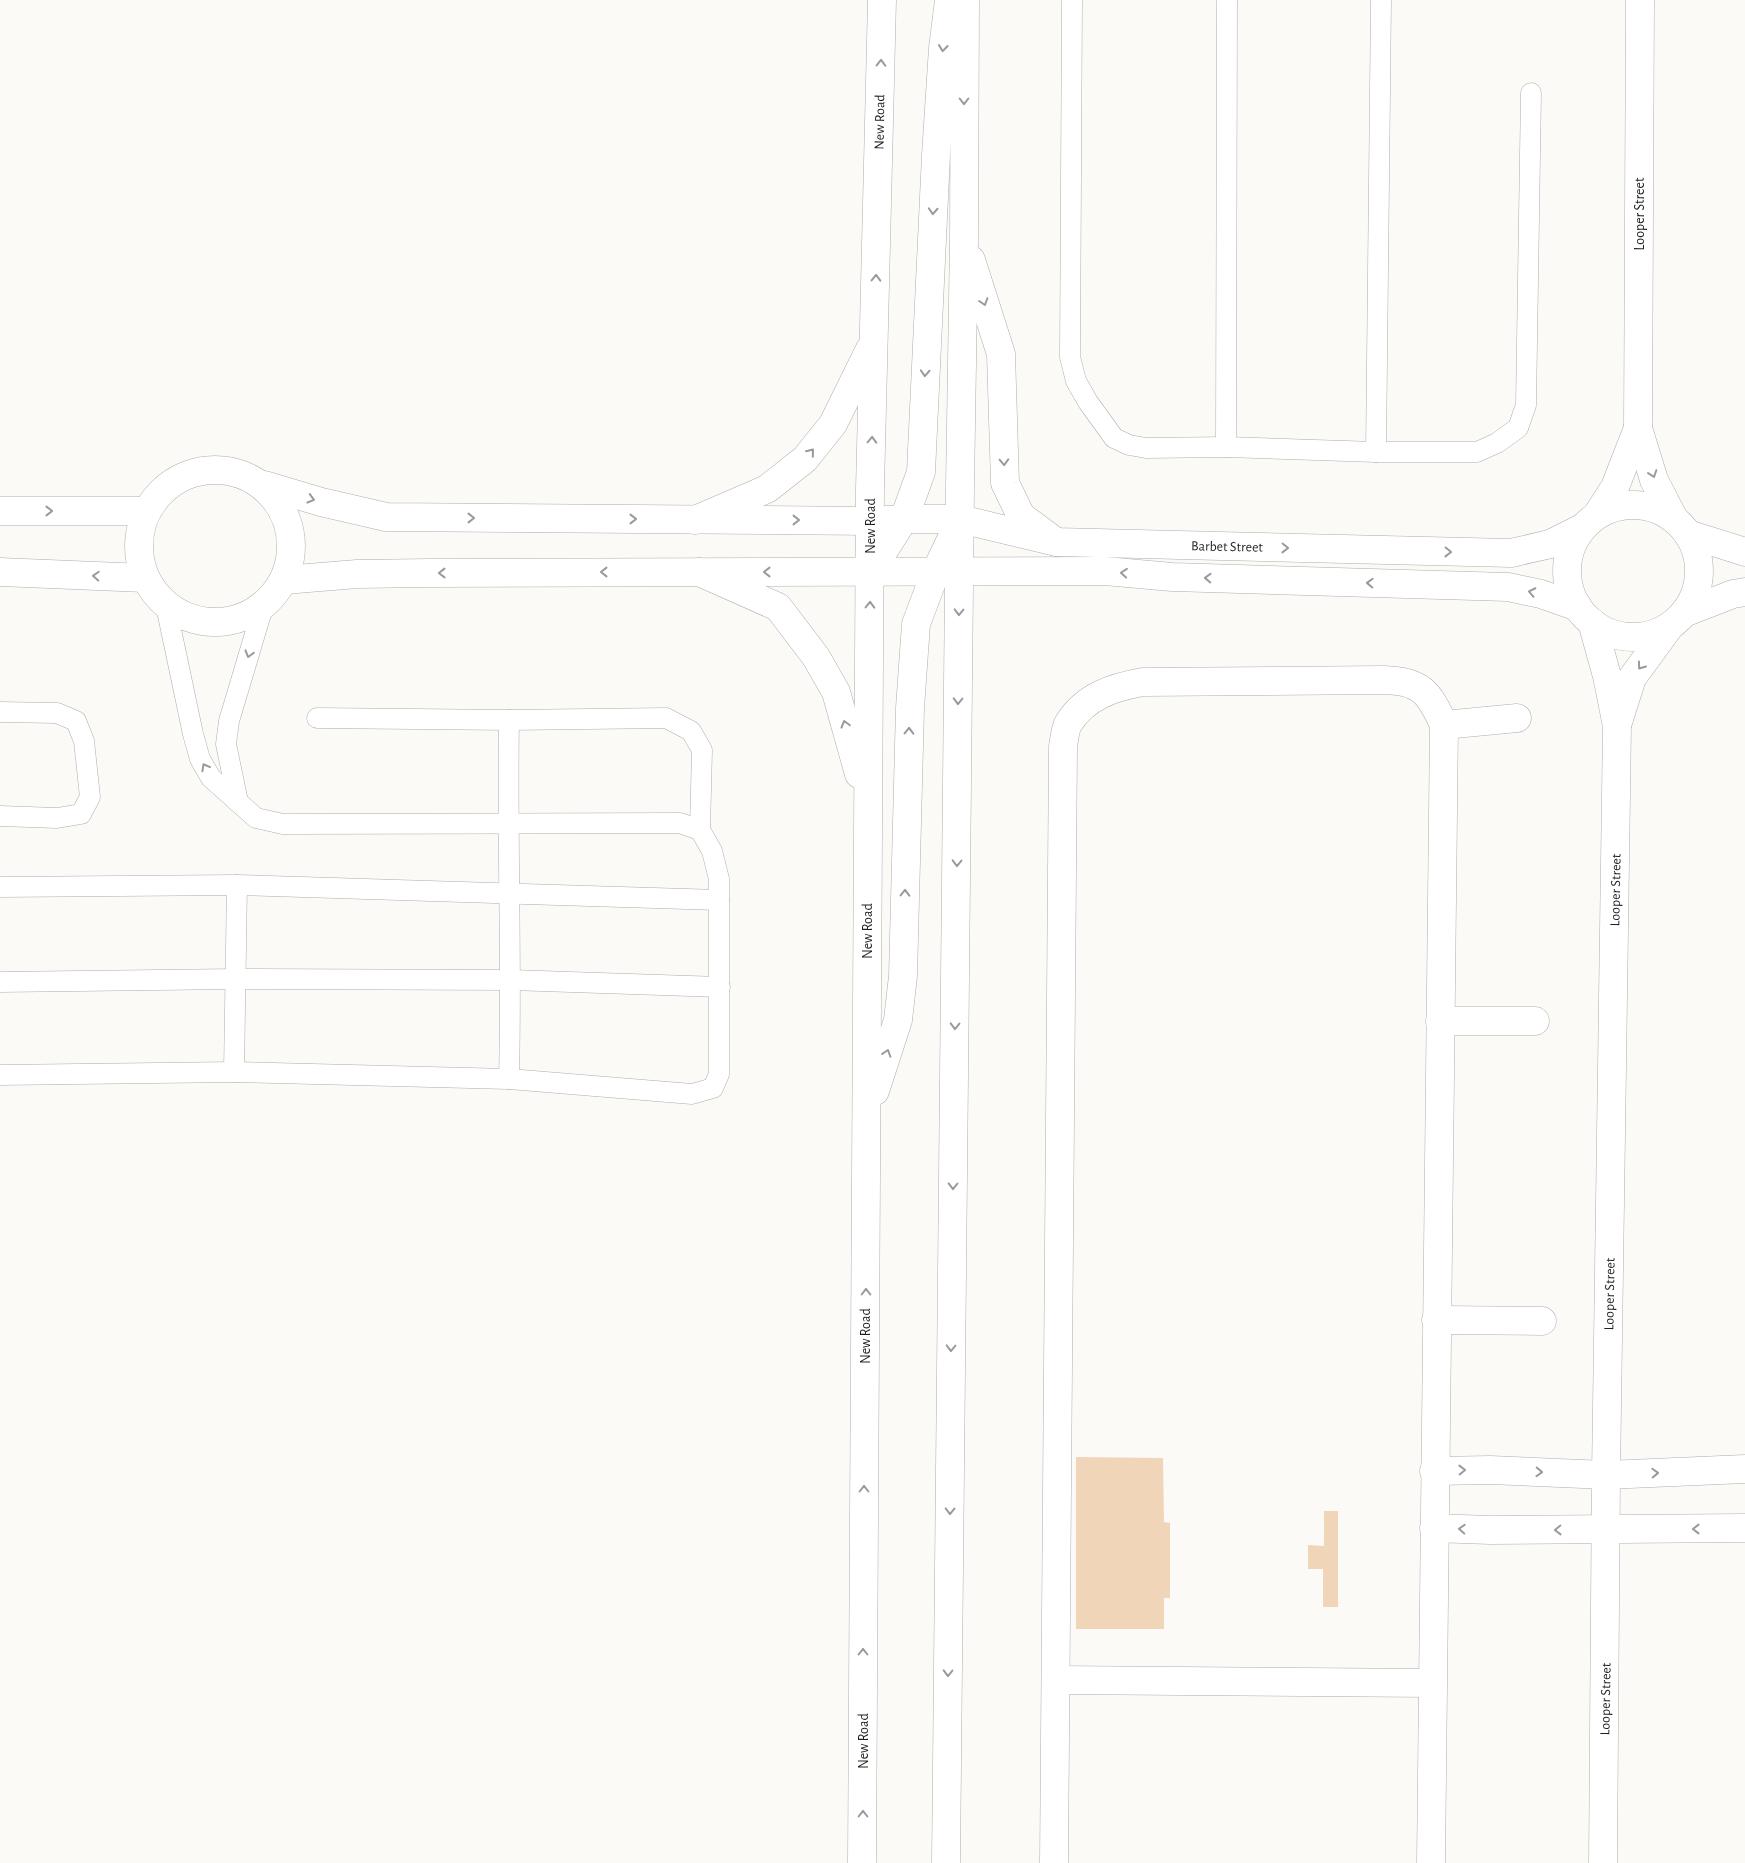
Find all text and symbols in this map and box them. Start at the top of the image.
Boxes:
one-way arrow [938,45,949,53]
one-way arrow [875,58,886,66]
street label: New Road [873,94,887,150]
one-way arrow [959,98,969,105]
street label: Looper Street [1633,177,1647,250]
one-way arrow [928,207,939,215]
one-way arrow [871,273,881,281]
one-way arrow [979,298,989,306]
one-way arrow [920,370,930,377]
one-way arrow [866,436,877,444]
one-way arrow [805,449,813,458]
one-way arrow [999,458,1009,466]
one-way arrow [1647,469,1657,478]
one-way arrow [306,493,314,503]
street label: New Road [864,498,878,554]
one-way arrow [45,506,53,516]
one-way arrow [468,513,475,523]
one-way arrow [630,514,638,524]
one-way arrow [792,515,800,525]
street label: Barbet Street [1191,539,1264,555]
one-way arrow [1281,542,1289,553]
one-way arrow [1444,546,1452,557]
one-way arrow [600,567,608,577]
one-way arrow [762,567,770,577]
one-way arrow [1120,567,1128,578]
one-way arrow [437,568,445,578]
one-way arrow [92,571,100,582]
one-way arrow [1203,573,1211,583]
one-way arrow [1366,577,1374,588]
one-way arrow [1527,587,1536,598]
one-way arrow [864,601,875,609]
one-way arrow [954,608,965,616]
one-way arrow [244,649,254,657]
one-way arrow [1638,660,1647,669]
one-way arrow [953,697,963,705]
one-way arrow [840,719,851,728]
one-way arrow [904,726,914,734]
one-way arrow [201,763,211,772]
street label: Looper Street [1608,853,1624,927]
one-way arrow [951,859,962,867]
one-way arrow [900,889,910,896]
street label: New Road [861,903,875,959]
one-way arrow [950,1022,960,1030]
one-way arrow [881,1050,891,1058]
one-way arrow [948,1182,958,1190]
street label: Looper Street [1602,1257,1618,1331]
one-way arrow [860,1288,871,1296]
street label: New Road [859,1308,873,1364]
one-way arrow [946,1344,956,1352]
one-way arrow [1458,1465,1466,1475]
one-way arrow [1535,1467,1543,1477]
one-way arrow [1652,1468,1659,1478]
one-way arrow [859,1485,869,1493]
one-way arrow [945,1507,955,1515]
one-way arrow [1458,1524,1466,1534]
one-way arrow [1554,1524,1562,1535]
one-way arrow [1692,1524,1700,1534]
one-way arrow [858,1648,868,1656]
street label: Looper Street [1598,1662,1614,1736]
one-way arrow [943,1670,953,1677]
street label: New Road [857,1713,871,1769]
one-way arrow [857,1810,868,1818]

